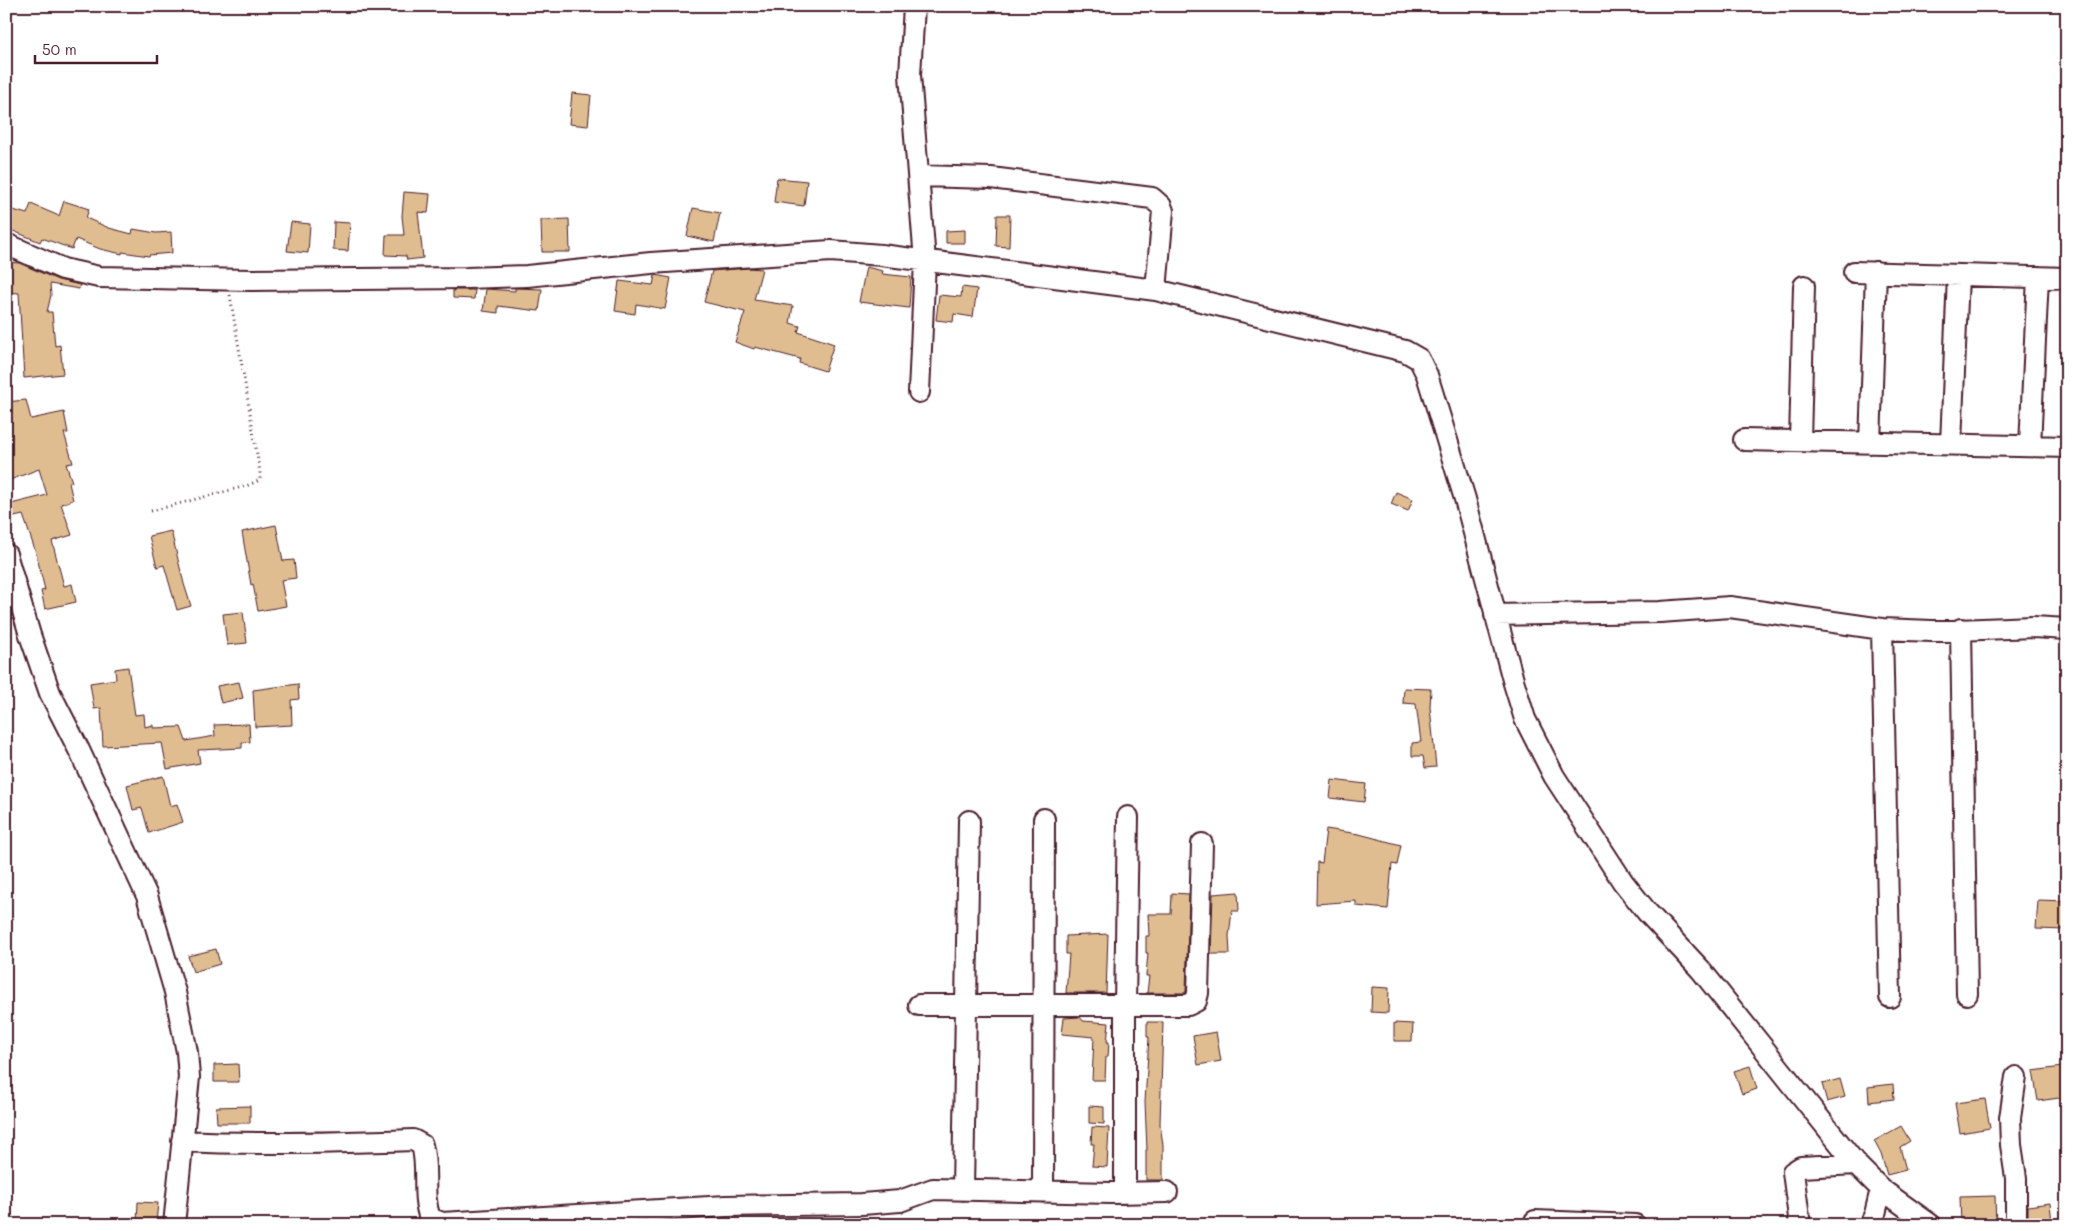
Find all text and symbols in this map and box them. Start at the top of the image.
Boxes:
scale bar [35,32,158,64]
text: 50 m [42,39,77,59]

